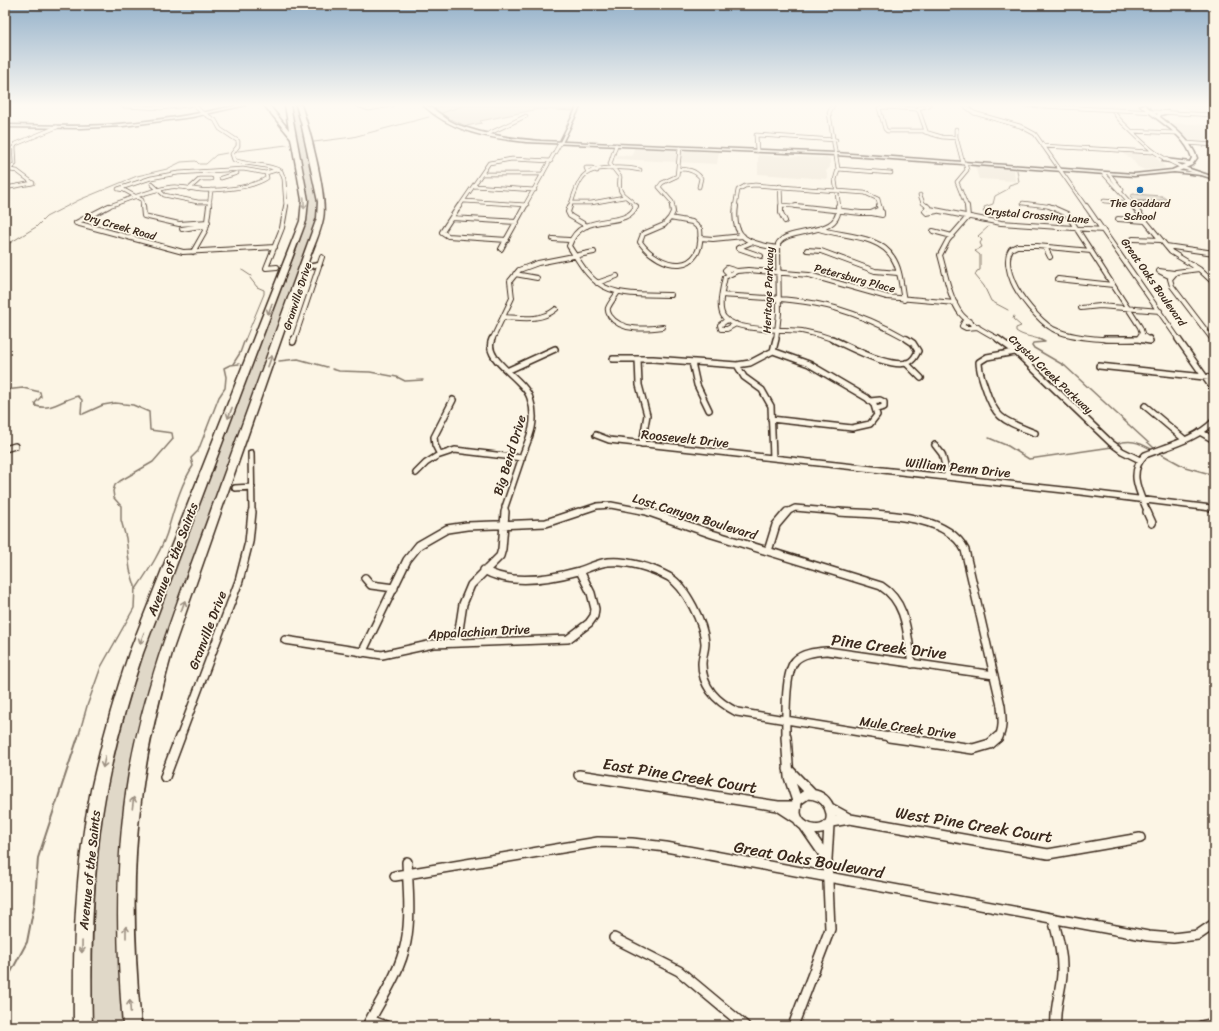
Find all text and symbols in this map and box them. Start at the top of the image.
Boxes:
marker: The Goddard School [1135,185,1145,195]
place label: The Goddard School [1110,194,1171,226]
one-way arrow [301,196,308,209]
street label: Crystal Crossing Lane [984,201,1090,230]
street label: Dry Creek Road [81,207,159,246]
street label: Great Oaks Boulevard [1116,234,1192,331]
street label: Heritage Parkway [757,246,780,334]
street label: Granville Drive [278,259,317,333]
street label: Petersburg Place [812,259,898,299]
one-way arrow [266,302,273,314]
street label: Crystal Creek Parkway [1004,330,1098,419]
one-way arrow [267,355,274,368]
one-way arrow [225,406,233,418]
street label: Big Bend Drive [486,412,533,498]
street label: Roosevelt Drive [640,422,730,455]
street label: William Penn Drive [904,451,1012,484]
street label: Lost Canyon Boulevard [630,487,761,547]
street label: Avenue of the Saints [140,499,205,620]
street label: Granville Drive [182,587,233,673]
one-way arrow [179,600,187,612]
street label: Appalachian Drive [427,617,530,646]
street label: Pine Creek Drive [830,625,949,668]
one-way arrow [137,632,145,644]
street label: Mule Creek Drive [858,709,958,746]
street label: East Pine Creek Court [601,749,759,802]
one-way arrow [99,755,107,768]
one-way arrow [129,797,136,810]
street label: West Pine Creek Court [893,798,1055,851]
street label: Avenue of the Saints [72,809,107,932]
street label: Great Oaks Boulevard [732,832,888,887]
one-way arrow [122,926,130,939]
one-way arrow [78,940,86,953]
one-way arrow [127,1000,134,1013]

